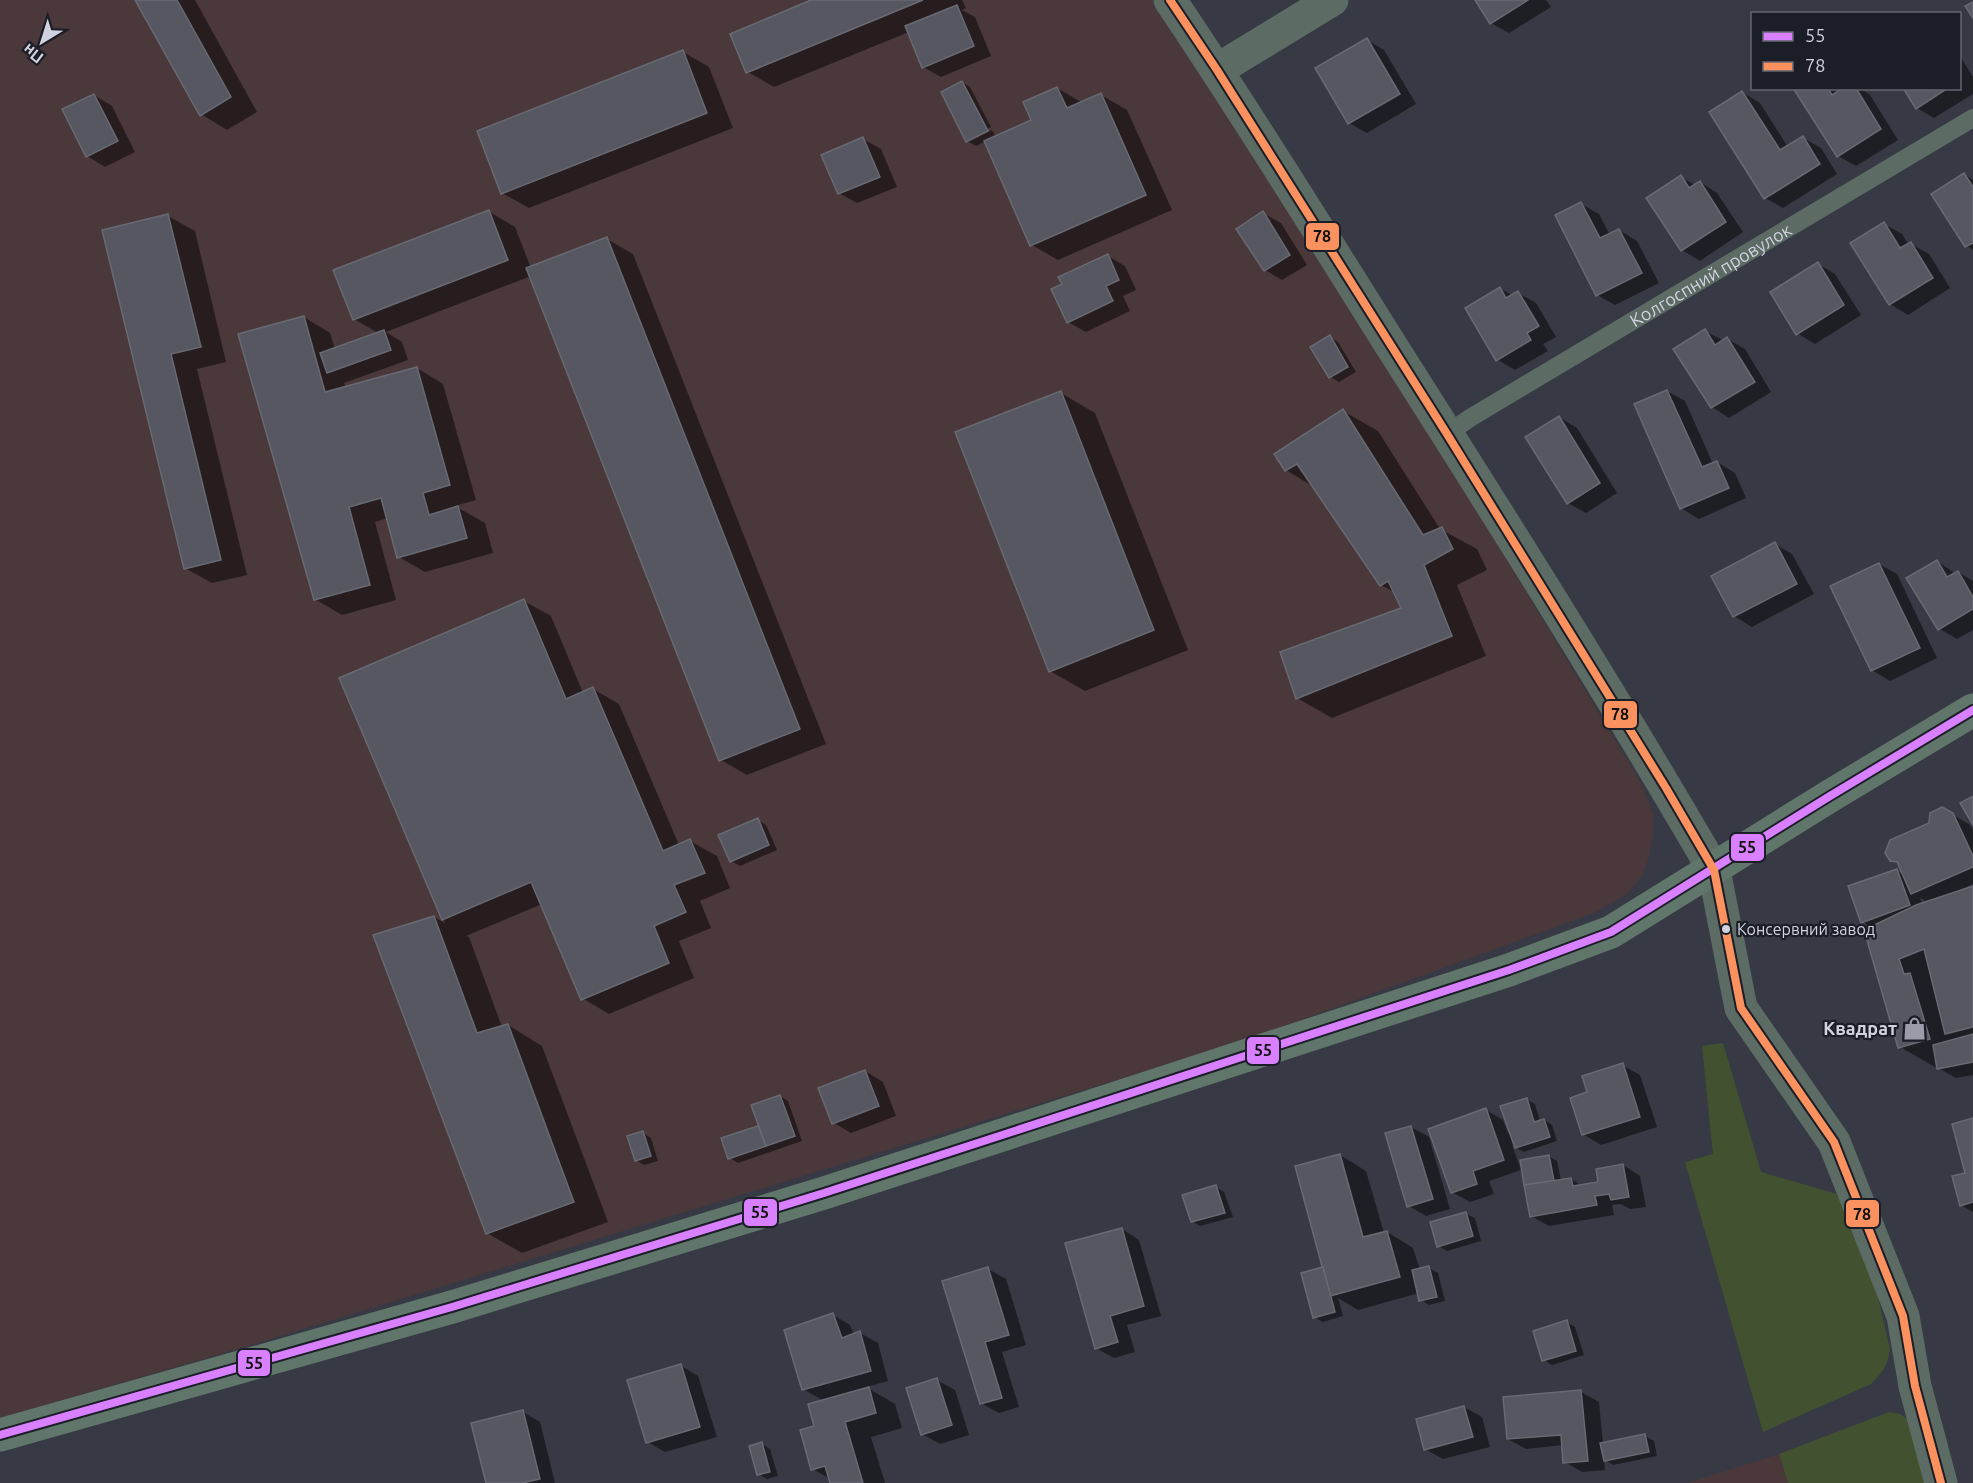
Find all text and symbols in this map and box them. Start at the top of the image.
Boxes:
north arrow [12,12,72,72]
legend [1751,12,1961,90]
text: 55 [1805,25,1825,45]
text: Пн [19,40,47,67]
text: 78 [1805,55,1825,75]
street label: Колгоспний провулок [1626,219,1795,330]
line badge: 78 [1305,222,1340,251]
text: 78 [1313,227,1331,245]
line badge: 78 [1603,700,1638,729]
text: 78 [1611,705,1629,723]
line badge: 55 [1730,833,1765,862]
text: 55 [1738,838,1756,856]
place label: Консервний завод [1737,920,1875,938]
marker: Консервний завод [1720,923,1732,935]
shop icon: Квадрат [1902,1015,1928,1041]
place label: Квадрат [1823,1018,1897,1038]
line badge: 55 [1246,1036,1280,1065]
text: 55 [1254,1041,1272,1059]
line badge: 55 [743,1198,778,1227]
line badge: 78 [1845,1199,1880,1228]
text: 55 [751,1203,769,1221]
text: 78 [1853,1205,1871,1223]
line badge: 55 [237,1349,271,1377]
text: 55 [245,1354,263,1372]

